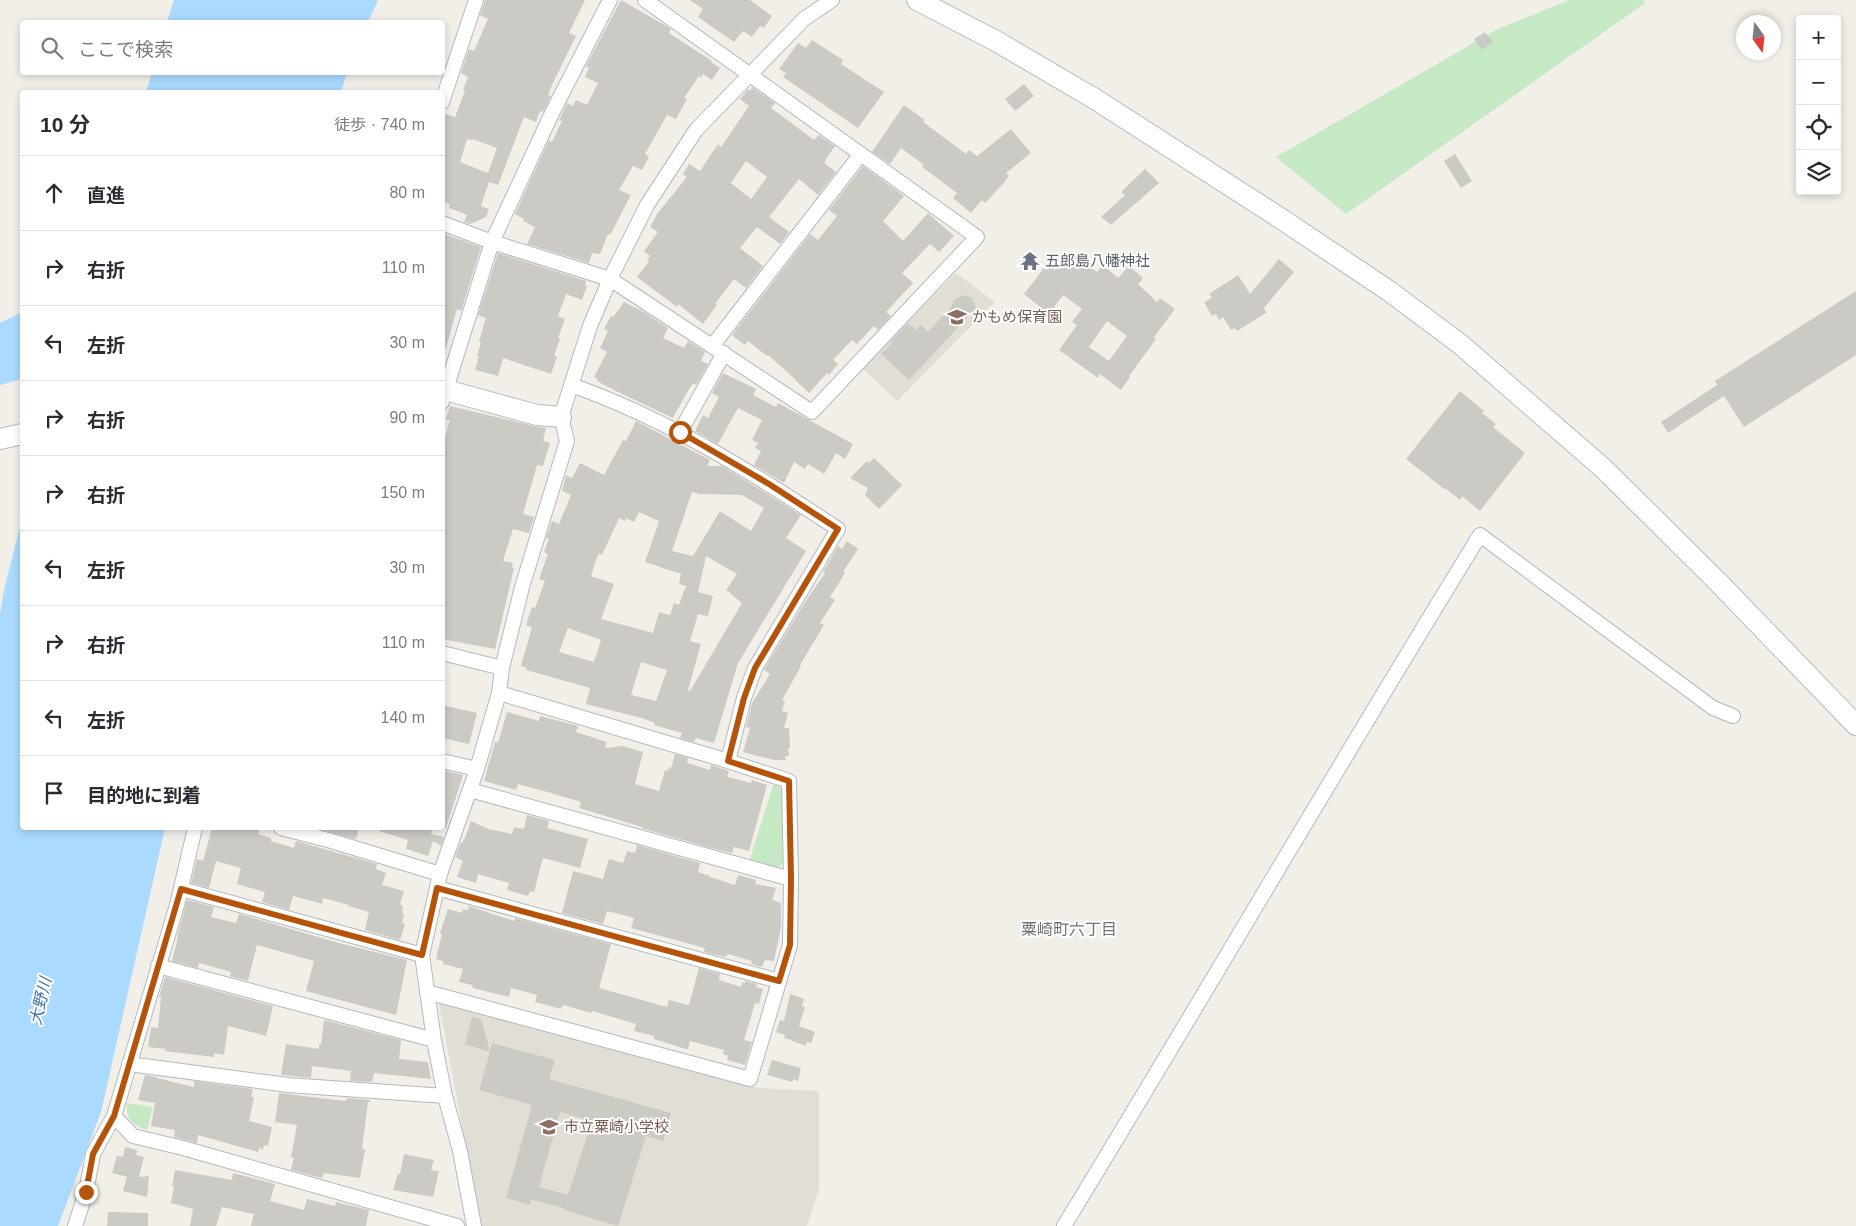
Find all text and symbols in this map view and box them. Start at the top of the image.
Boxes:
north arrow [1736,15,1781,60]
map controls [1796,15,1841,195]
button: + [1796,15,1841,60]
search box [20,20,445,75]
icon: search [38,34,66,62]
text: ここで検索 [78,39,173,60]
button: − [1796,60,1841,105]
button: locate [1796,105,1841,150]
text: 10 分 [40,113,90,136]
text: 徒歩 · 740 m [334,116,425,133]
button: layers [1796,150,1841,195]
icon: ahead [40,179,68,207]
text: 80 m [389,184,425,201]
text: 直進 [87,185,125,206]
temple icon: 五郎島八幡神社 [1019,250,1041,272]
place label: 五郎島八幡神社 [1045,252,1150,269]
icon: right [40,254,68,282]
text: 110 m [382,259,425,276]
text: 右折 [87,260,125,281]
school or university icon: かもめ保育園 [946,306,968,328]
place label: かもめ保育園 [972,308,1062,325]
icon: left [40,329,68,357]
text: 30 m [389,334,425,351]
text: 左折 [87,335,125,356]
icon: right [40,404,68,432]
text: 90 m [389,409,425,426]
text: 右折 [87,410,125,431]
route start [669,421,692,444]
icon: right [40,479,68,507]
text: 150 m [381,484,425,501]
text: 右折 [87,485,125,506]
icon: left [40,554,68,582]
text: 30 m [389,559,425,576]
text: 左折 [87,560,125,581]
icon: right [40,629,68,657]
text: 110 m [382,634,425,651]
text: 右折 [87,635,125,656]
icon: left [40,704,68,732]
text: 140 m [381,709,425,726]
text: 左折 [87,710,125,731]
icon: arrive [40,779,68,807]
text: 目的地に到着 [87,785,201,806]
district label: 粟崎町六丁目 [1021,921,1117,938]
water label: 大野川 [27,974,55,1026]
school or university icon: 市立粟崎小学校 [538,1116,560,1138]
place label: 市立粟崎小学校 [564,1118,669,1135]
route end [75,1181,98,1204]

